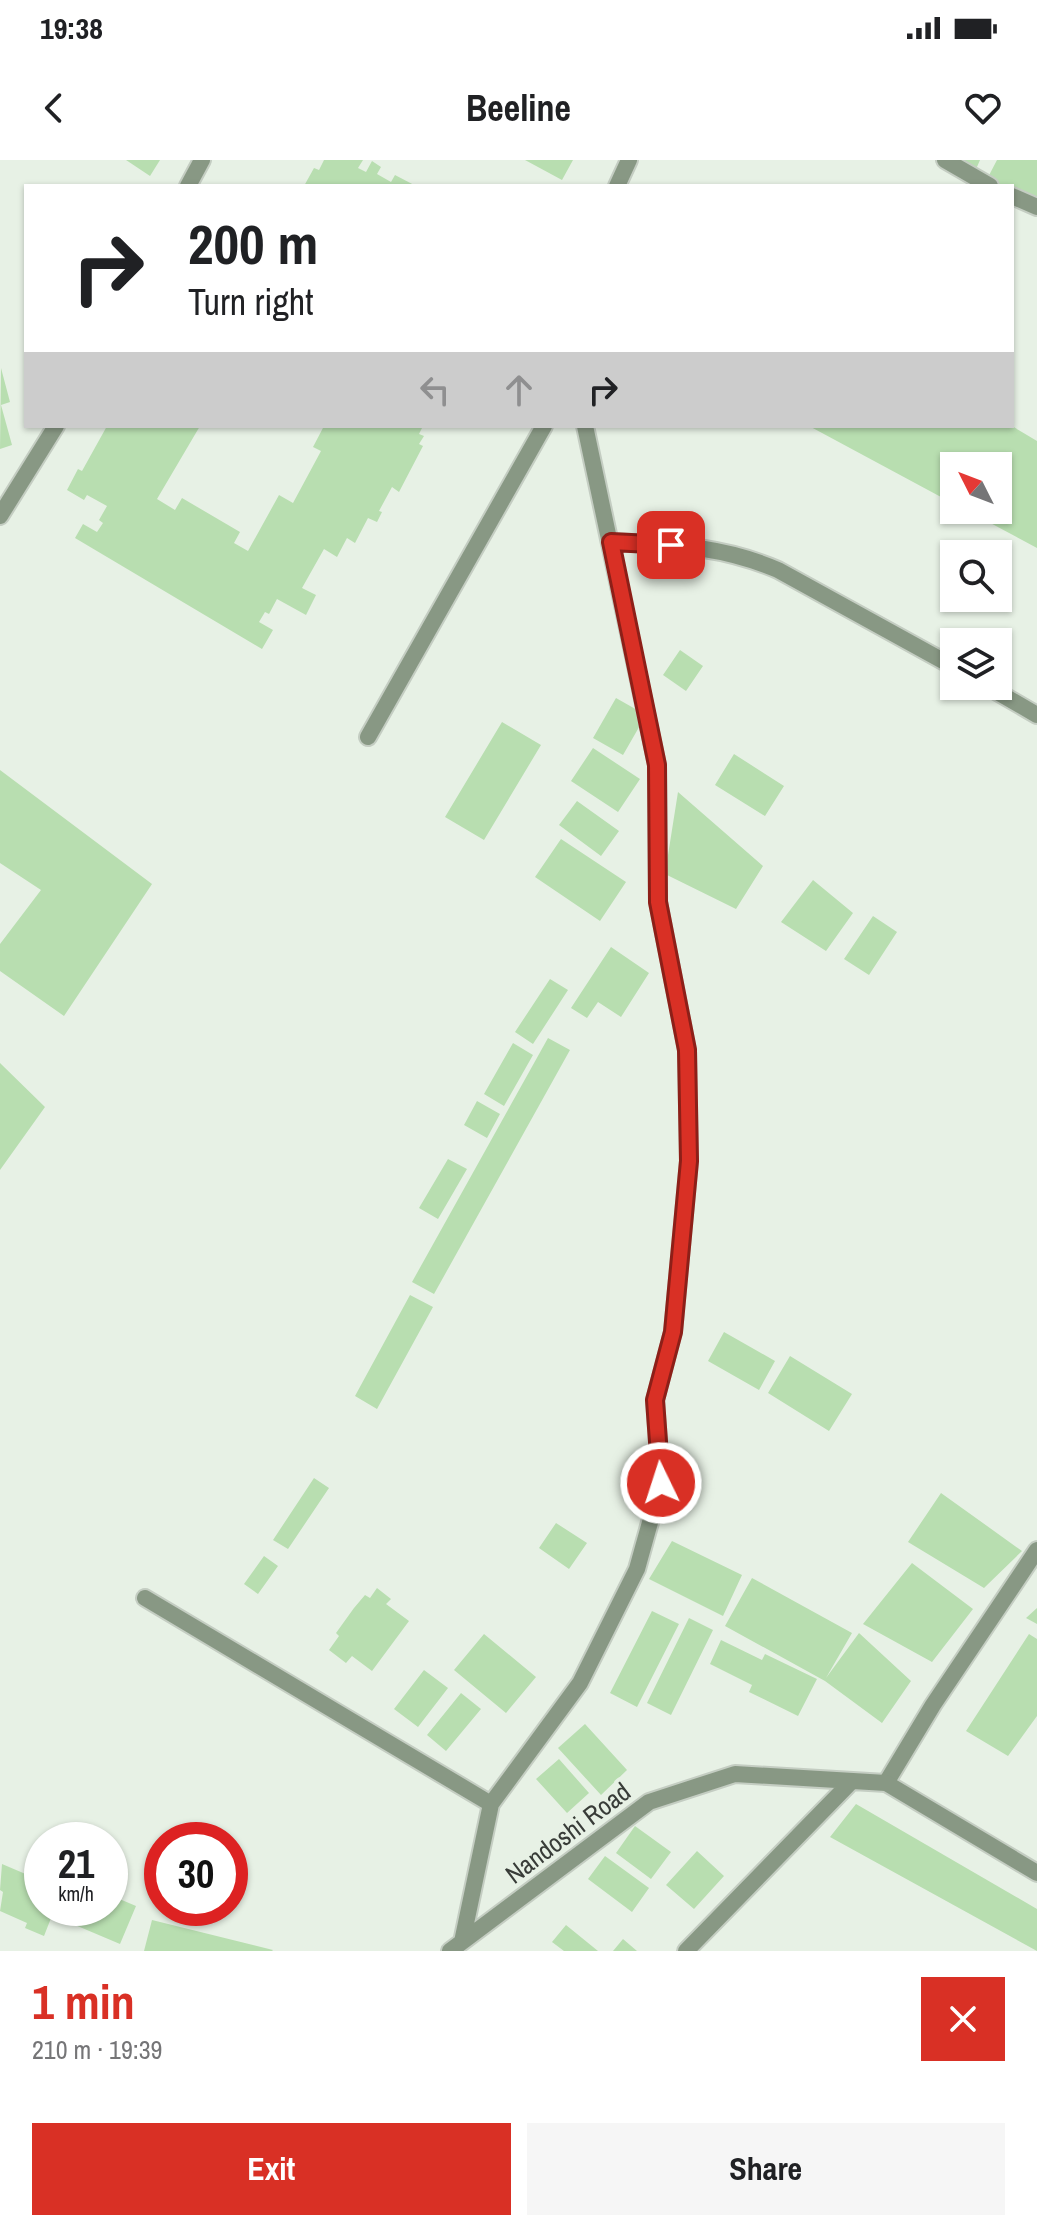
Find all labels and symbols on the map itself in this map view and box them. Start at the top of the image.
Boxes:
north arrow [940,452,1012,524]
pin [637,511,705,579]
position arrow [619,1441,703,1525]
street label: Nandoshi Road [498,1774,637,1891]
speed limit sign: 30 [144,1822,248,1926]

